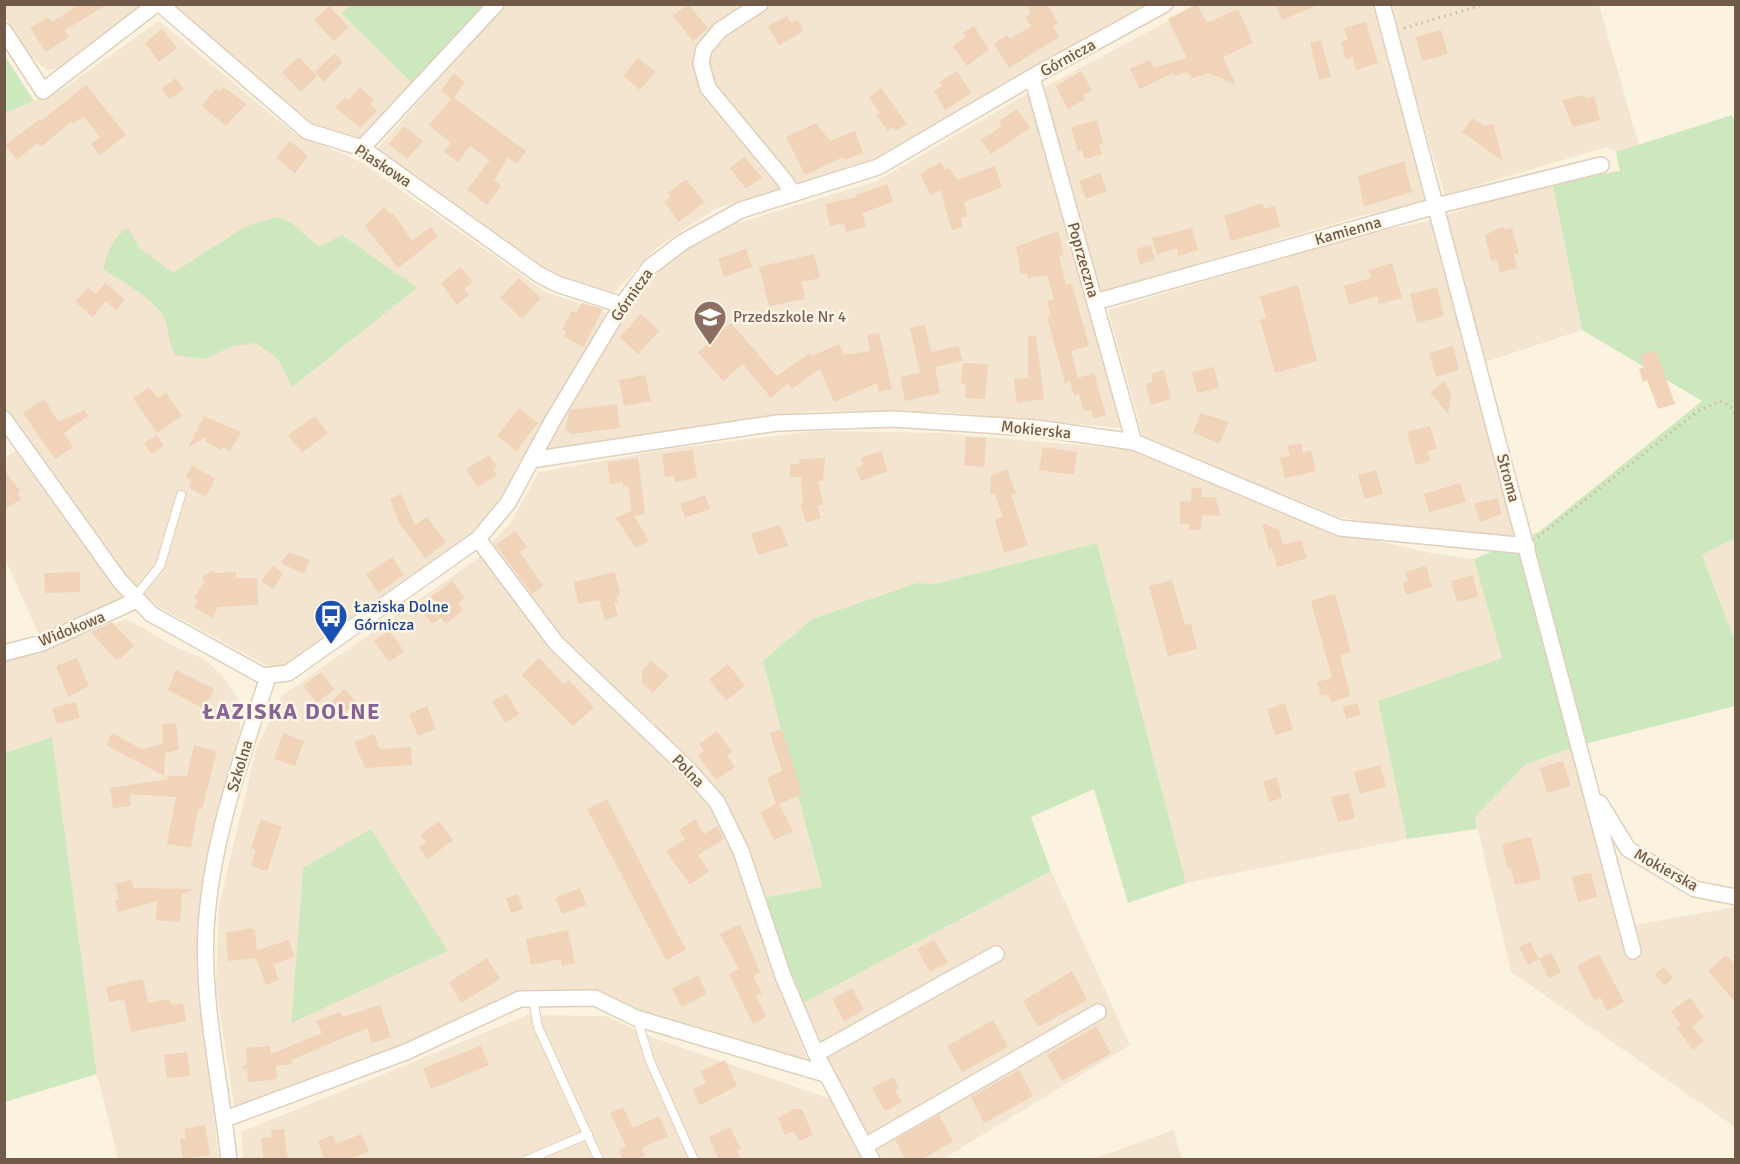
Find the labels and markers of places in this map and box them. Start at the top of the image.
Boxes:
school or university icon: Przedszkole Nr 4 [692,299,728,346]
place label: Przedszkole Nr 4 [733,307,847,327]
place label: Łaziska Dolne Górnicza [354,597,449,635]
bus stop icon: Łaziska Dolne Górnicza [313,598,349,645]

